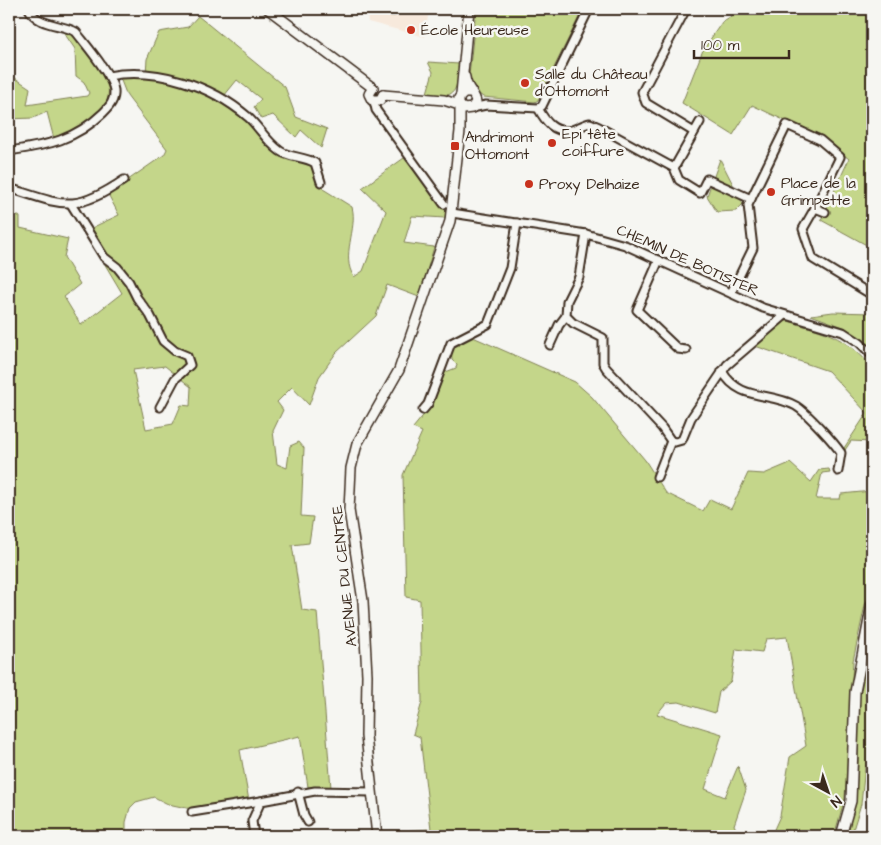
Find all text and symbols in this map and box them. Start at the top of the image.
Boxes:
place label: École Heureuse [421,20,529,41]
marker: École Heureuse [405,24,417,36]
scale bar [694,28,788,60]
text: 100 m [701,35,740,56]
place label: Salle du Château d'Ottomont [535,64,648,102]
marker: Salle du Château d'Ottomont [519,77,531,89]
place label: Epi tête coiffure [562,124,624,162]
place label: Andrimont Ottomont [465,127,534,165]
marker: Epi tête coiffure [546,137,558,149]
marker: Andrimont Ottomont [449,140,461,152]
place label: Place de la Grimpette [781,173,856,211]
place label: Proxy Delhaize [539,174,640,196]
marker: Proxy Delhaize [523,178,535,190]
marker: Place de la Grimpette [765,186,777,198]
street label: CHEMIN DE BOTISTER [613,220,762,301]
street label: AVENUE DU CENTRE [327,504,362,648]
north arrow [804,768,854,818]
text: N [826,791,846,812]

